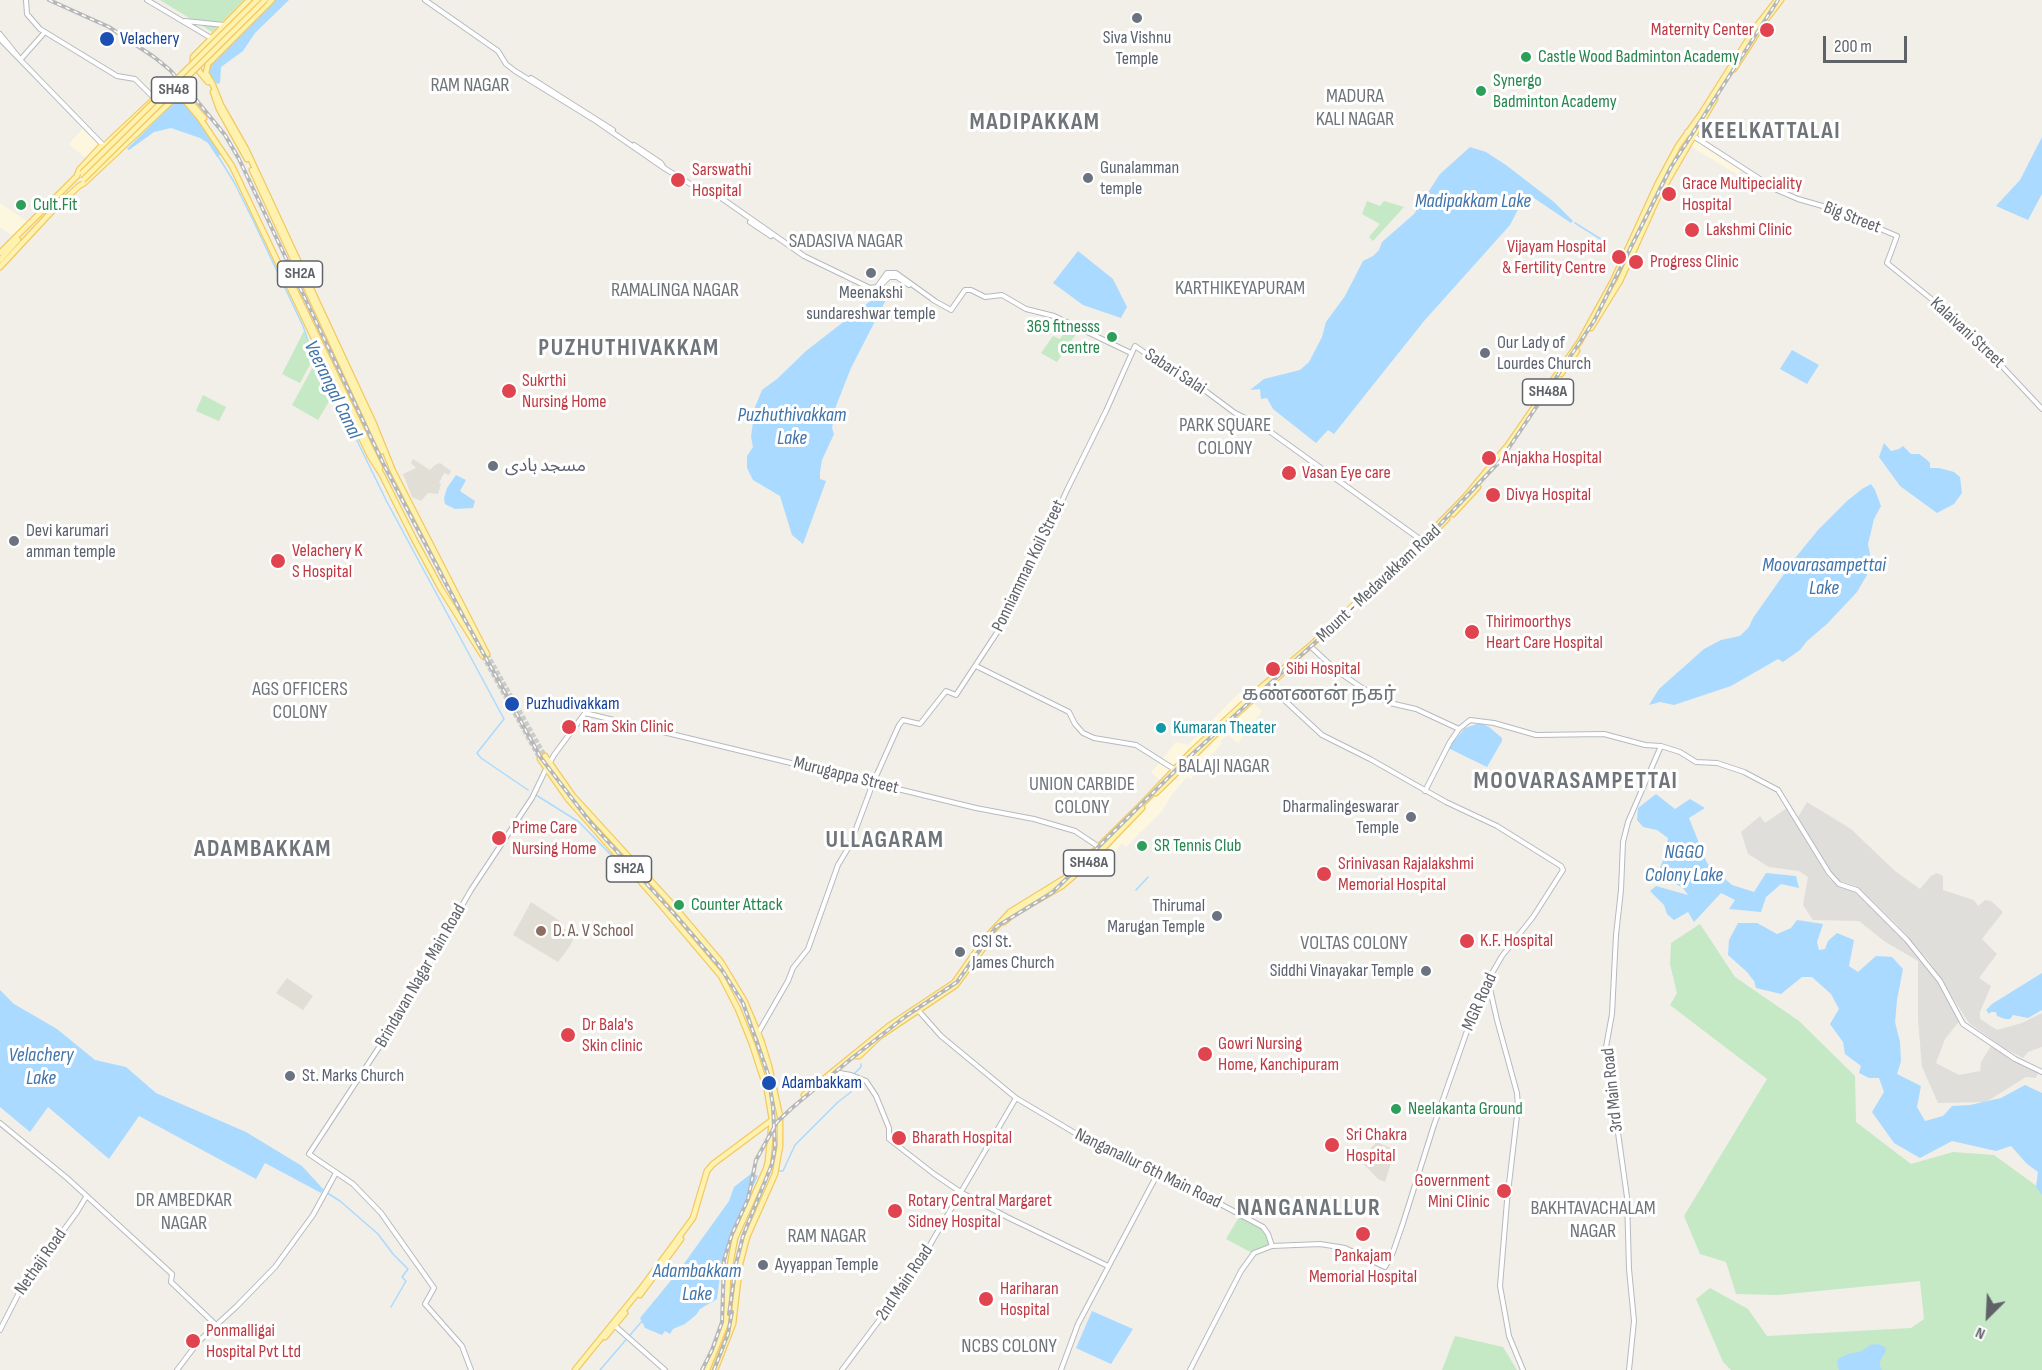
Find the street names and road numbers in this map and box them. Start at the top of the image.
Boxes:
road number: SH48 [152,77,196,103]
street label: Big Street [1820,197,1884,239]
road number: SH2A [278,261,322,287]
street label: Kalaivani Street [1925,293,2009,373]
street label: Sabari Salai [1140,344,1210,400]
road number: SH48A [1522,379,1574,405]
street label: Ponniamman Koil Street [988,496,1070,636]
street label: Mount - Medavakkam Road [1312,521,1446,647]
street label: Murugappa Street [791,753,901,799]
road number: SH48A [1064,850,1114,876]
road number: SH2A [606,856,652,882]
street label: Brindavan Nagar Main Road [371,900,471,1052]
street label: MGR Road [1458,970,1502,1034]
street label: 3rd Main Road [1598,1047,1628,1133]
street label: Nanganallur 6th Main Road [1071,1124,1225,1214]
street label: Nethaji Road [10,1225,72,1299]
street label: 2nd Main Road [872,1241,938,1325]

